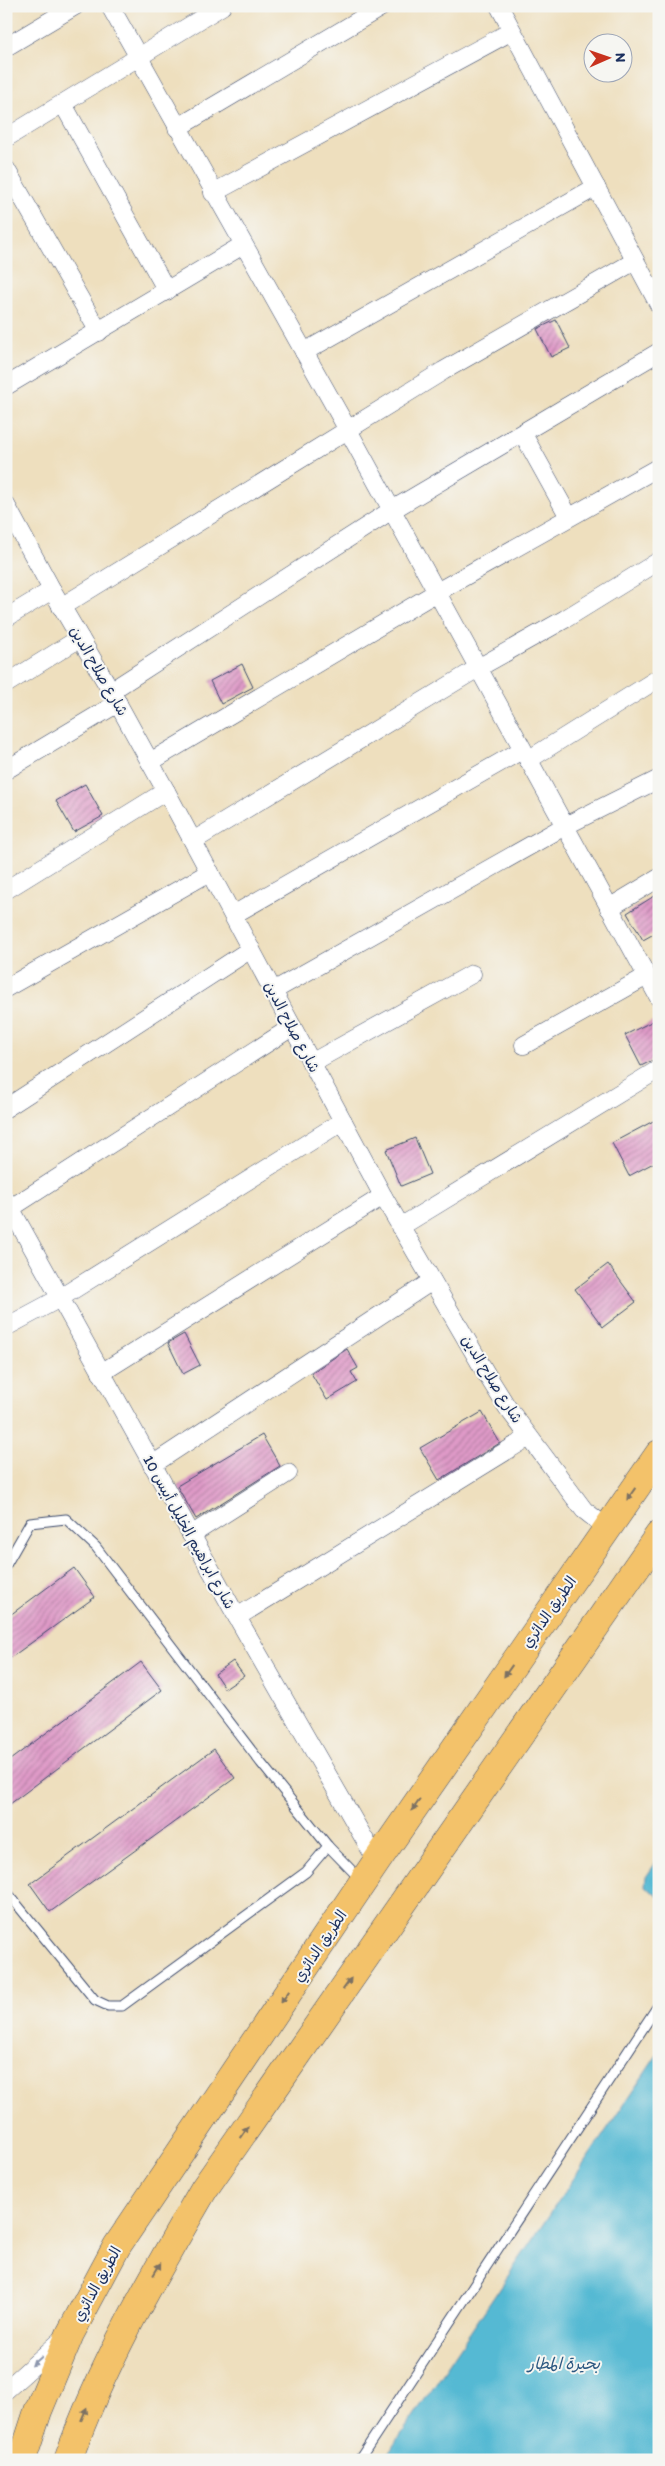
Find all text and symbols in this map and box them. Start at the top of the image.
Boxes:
north arrow [582,32,632,82]
text: N [612,53,629,63]
street label: شارع صلاح الدين [65,623,132,720]
street label: شارع صلاح الدين [259,978,324,1076]
street label: شارع صلاح الدين [457,1331,526,1427]
street label: شارع ابراهيم الخليل أبيس 10 [137,1452,239,1613]
one-way arrow [626,1488,636,1501]
street label: الطريق الدائري [518,1573,582,1652]
one-way arrow [503,1664,513,1678]
one-way arrow [411,1798,421,1811]
street label: الطريق الدائري [289,1907,352,1987]
one-way arrow [342,1977,352,1991]
one-way arrow [280,1990,290,2004]
one-way arrow [239,2125,249,2139]
street label: الطريق الدائري [69,2243,127,2326]
one-way arrow [153,2262,162,2275]
water label: بحيرة المطار [526,2354,600,2374]
one-way arrow [32,2355,44,2367]
one-way arrow [81,2407,89,2421]

